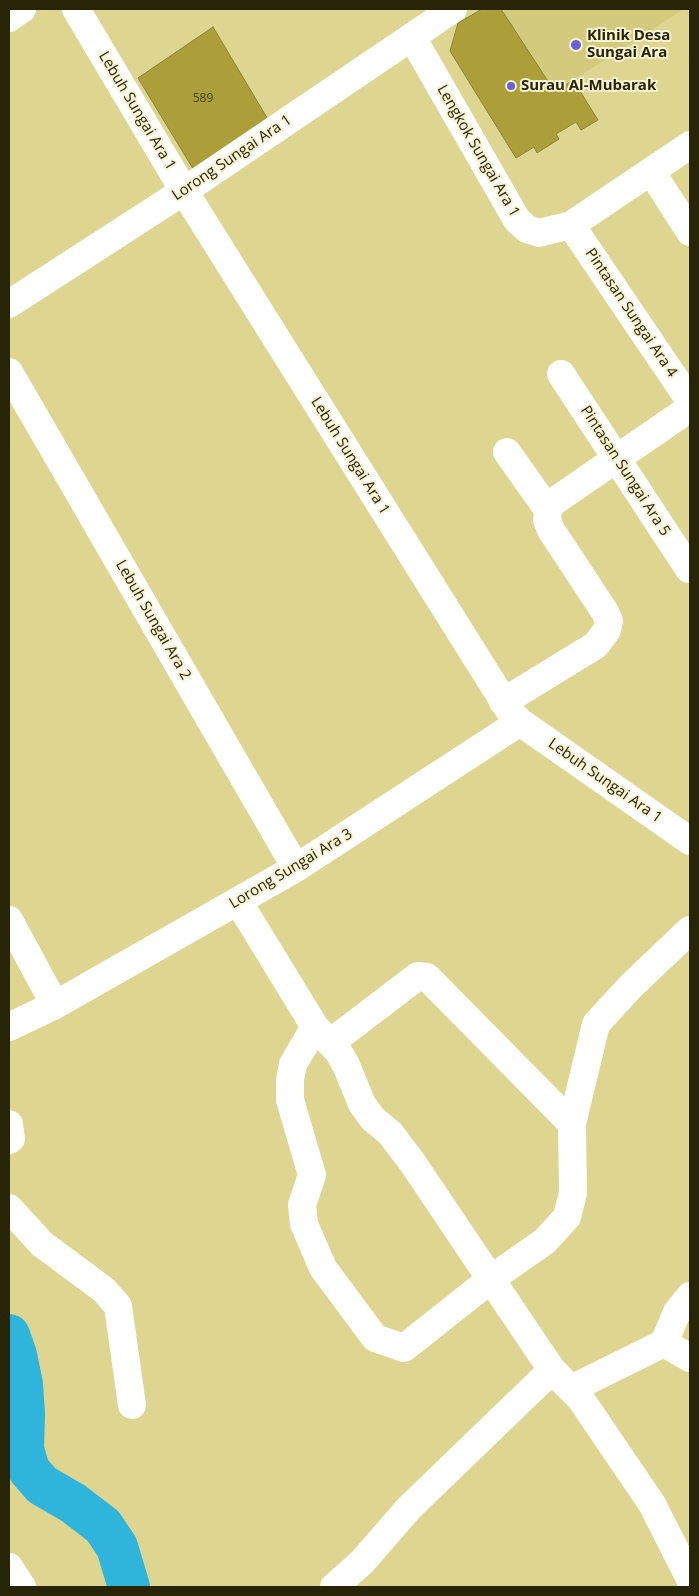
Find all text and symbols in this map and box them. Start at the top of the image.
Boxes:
place label: Klinik Desa Sungai Ara [587,27,670,62]
marker: Klinik Desa Sungai Ara [569,38,583,52]
street label: Lebuh Sungai Ara 1 [95,49,179,173]
place label: Surau Al-Mubarak [521,77,656,95]
marker: Surau Al-Mubarak [505,80,517,92]
street label: Lengkok Sungai Ara 1 [433,82,523,220]
house number: 589 [193,92,213,106]
street label: Lorong Sungai Ara 1 [169,111,295,205]
street label: Pintasan Sungai Ara 4 [581,245,681,381]
street label: Lebuh Sungai Ara 1 [307,394,393,518]
street label: Pintasan Sungai Ara 5 [576,403,674,539]
street label: Lebuh Sungai Ara 2 [111,557,195,683]
street label: Lebuh Sungai Ara 1 [545,735,665,827]
street label: Lorong Sungai Ara 3 [226,825,356,913]

